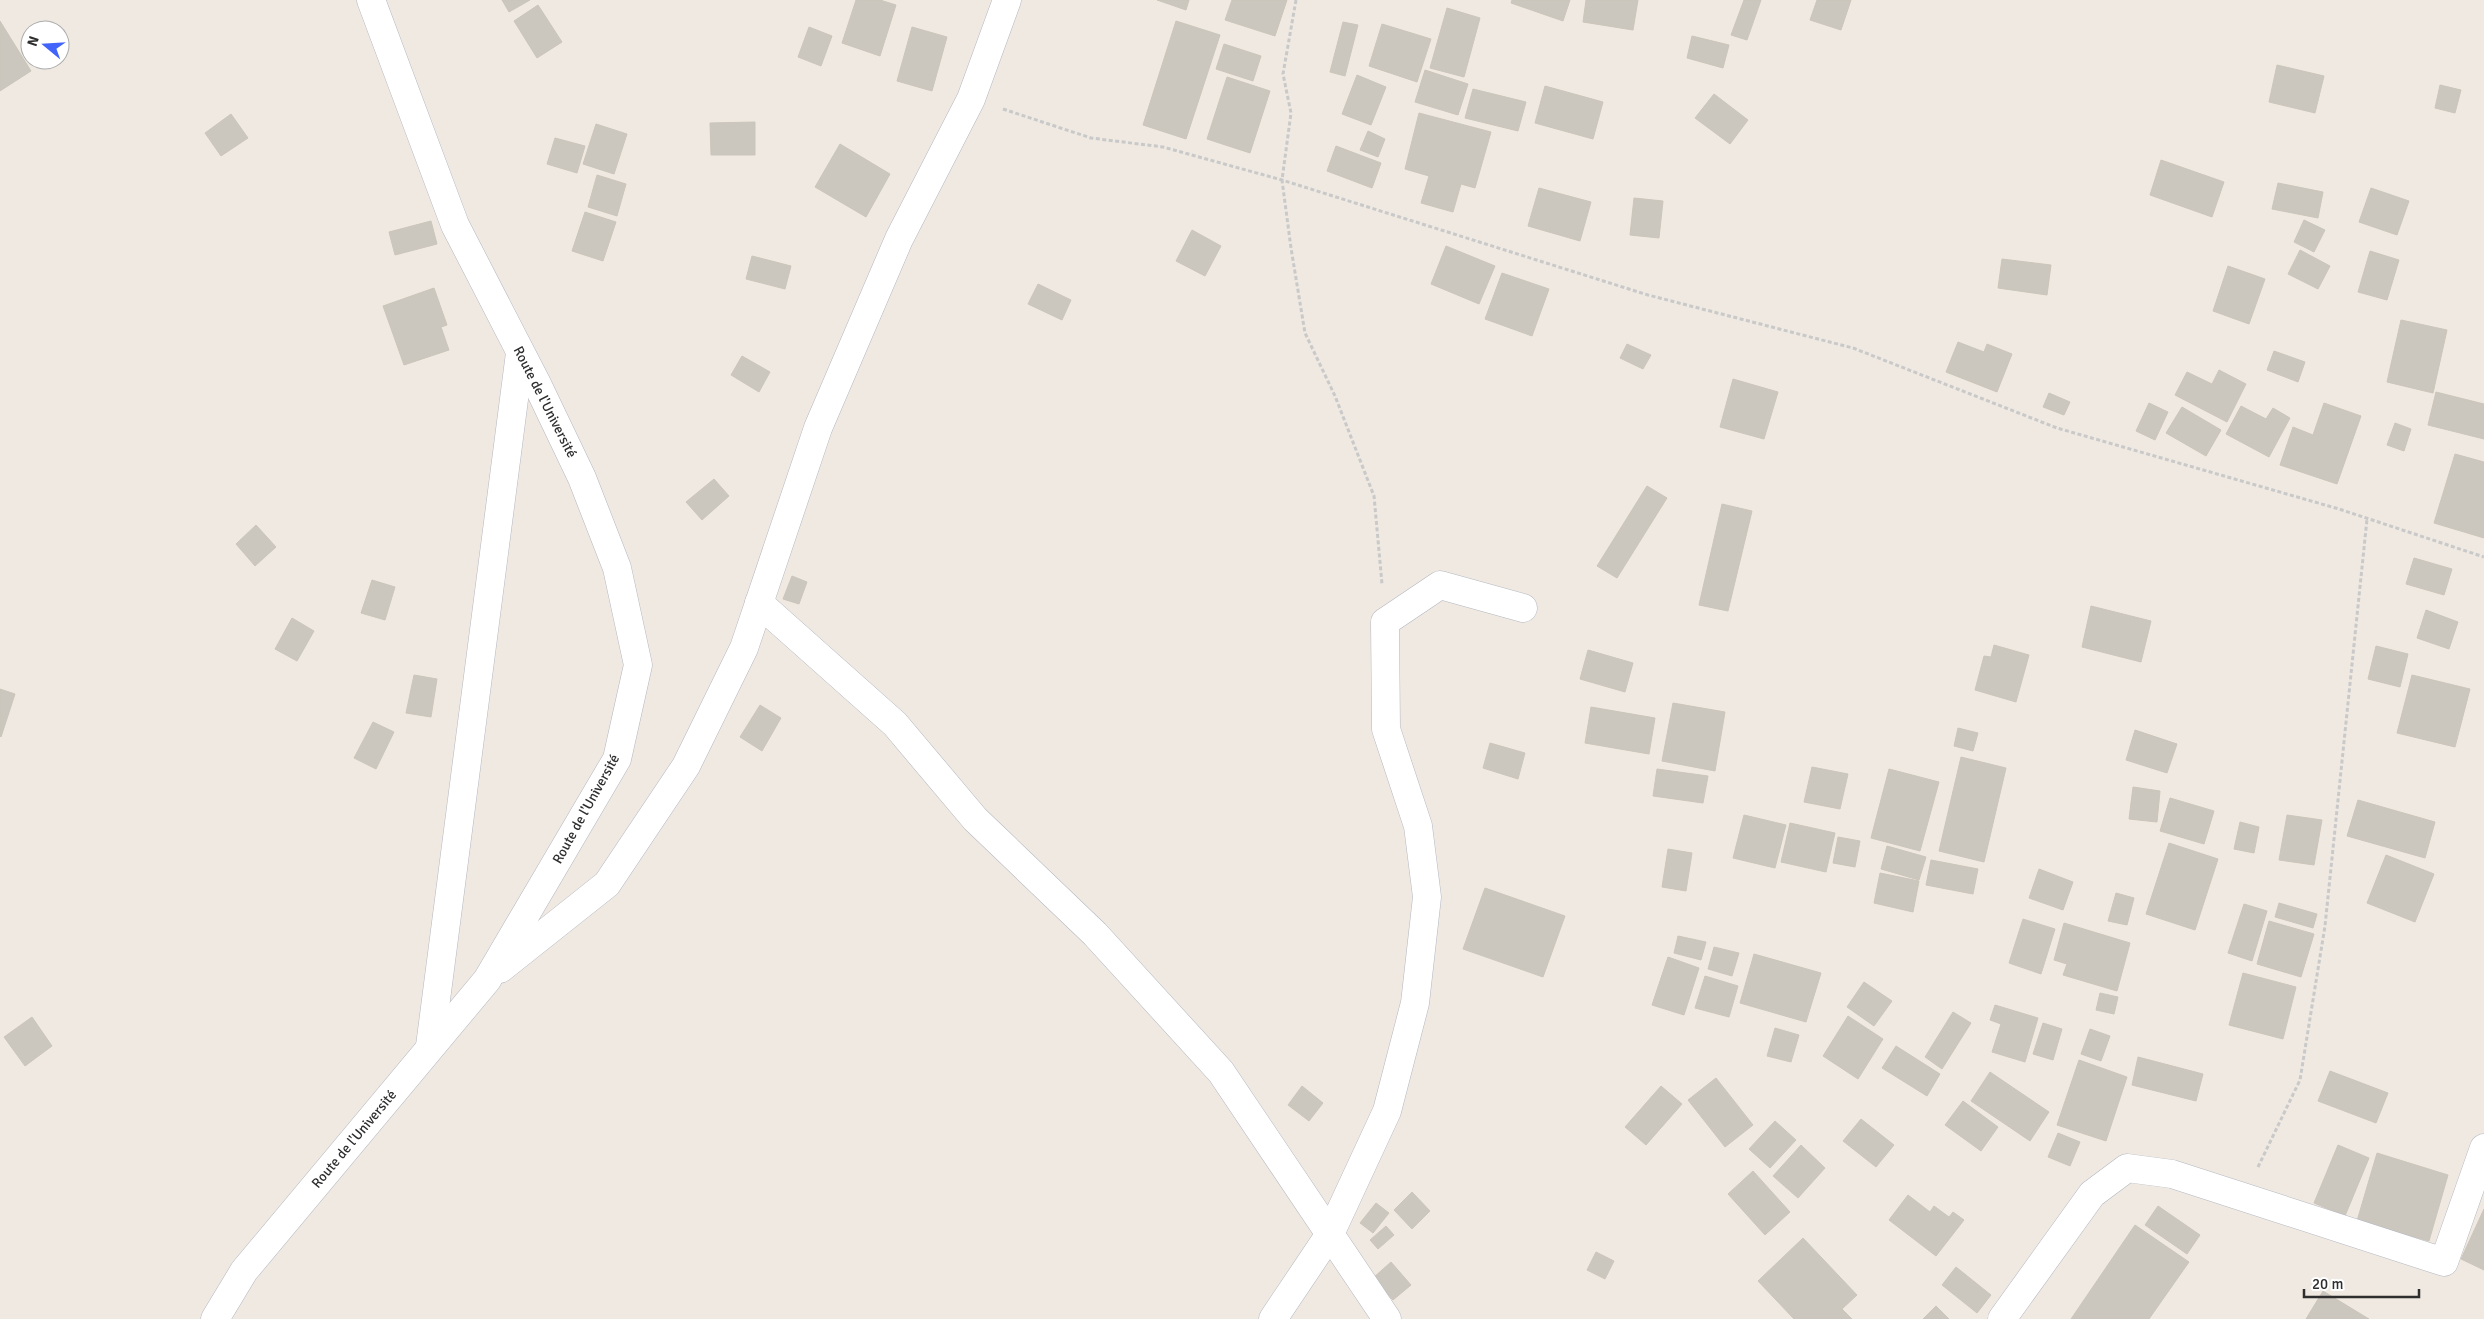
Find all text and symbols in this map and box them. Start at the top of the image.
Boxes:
north arrow [20,20,70,70]
text: N [24,34,43,48]
street label: Route de l'Université [510,343,580,461]
street label: Route de l'Université [549,751,623,867]
street label: Route de l'Université [308,1087,400,1191]
scale bar [2304,1266,2419,1298]
text: 20 m [2312,1275,2343,1293]

